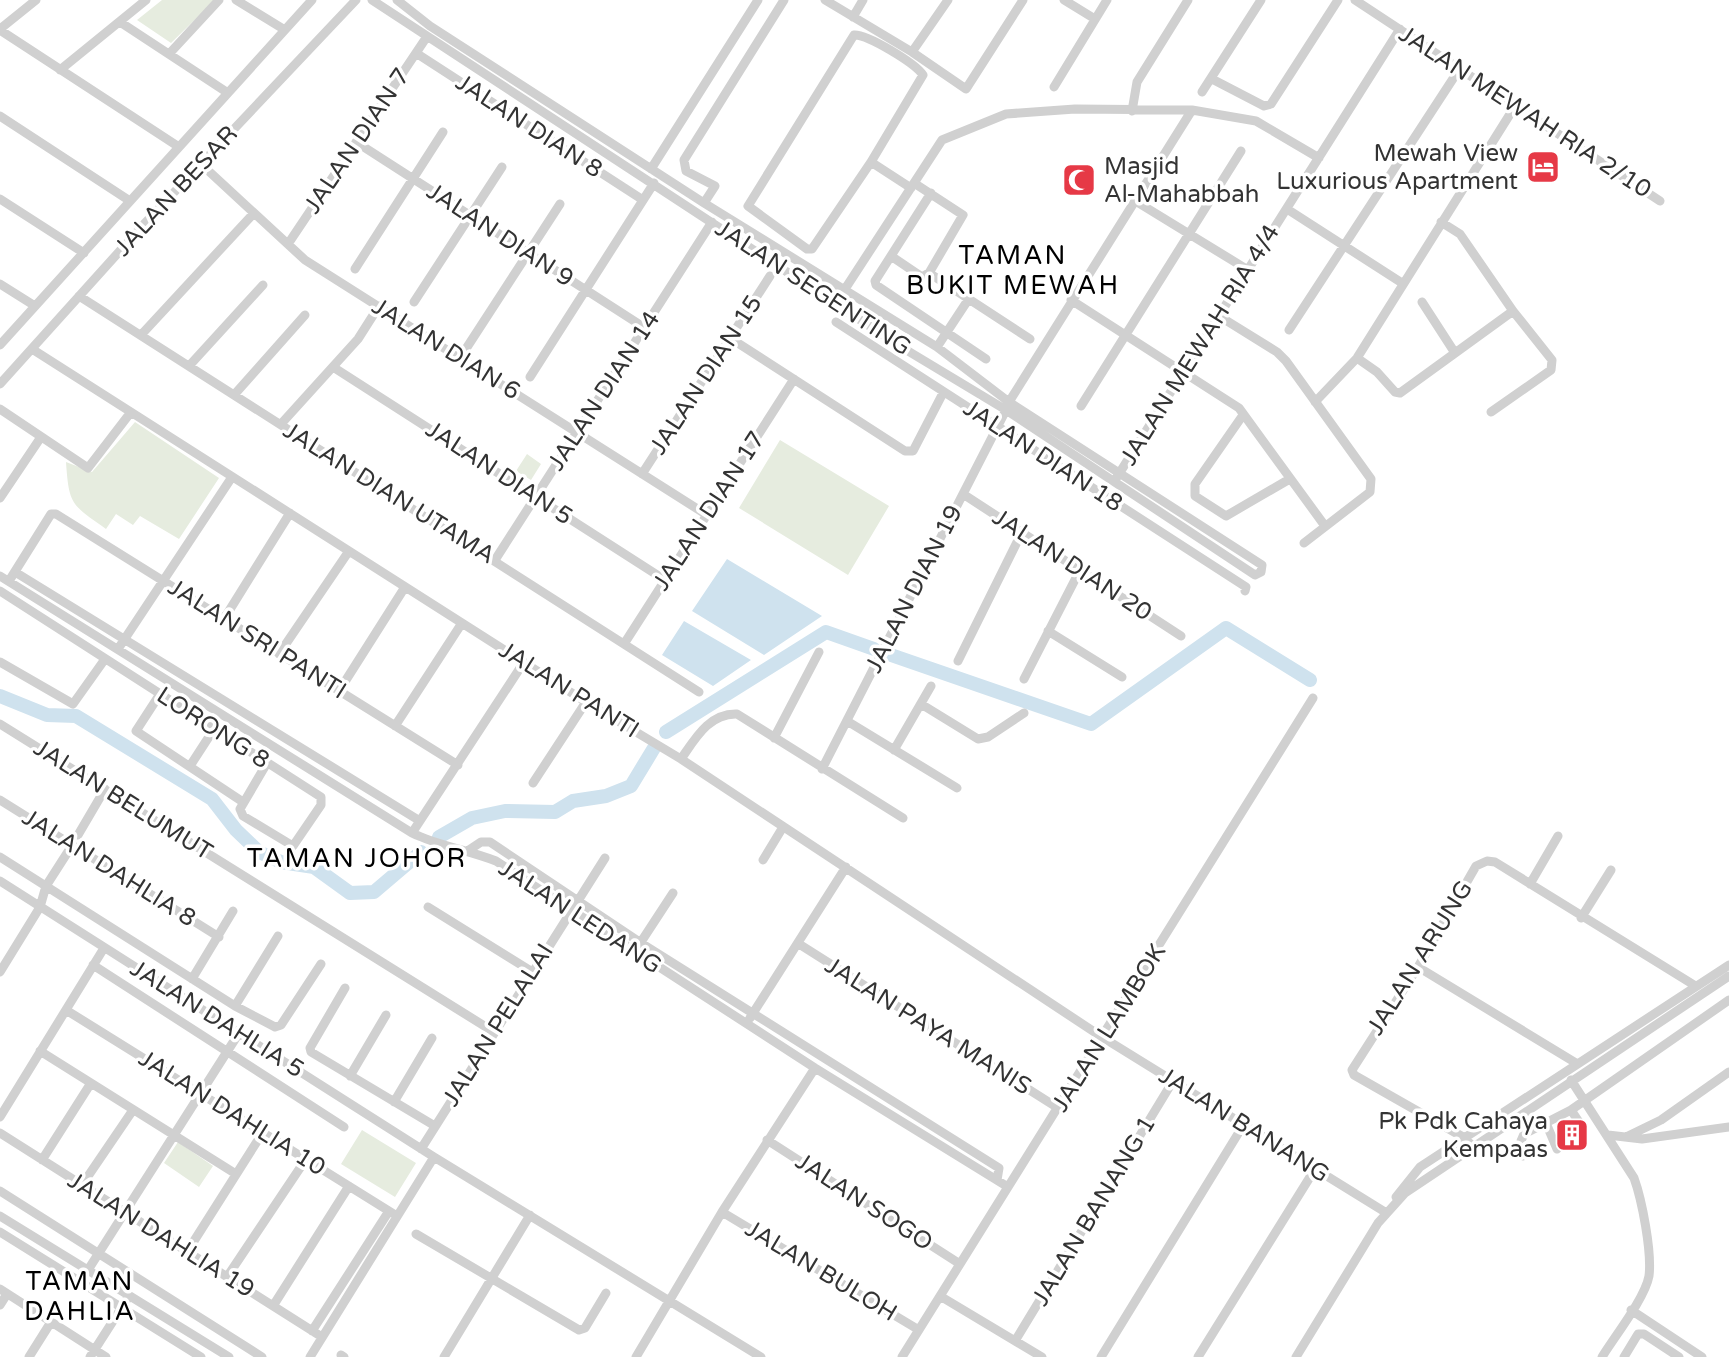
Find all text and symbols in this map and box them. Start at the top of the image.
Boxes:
street label: JALAN MEWAH RIA 2/10 [1393,20,1657,204]
street label: JALAN DIAN 7 [298,63,416,219]
street label: JALAN DIAN 8 [450,68,608,184]
street label: JALAN BESAR [108,120,244,262]
place label: Mewah View Luxurious Apartment [1276,139,1518,196]
hotel icon: Mewah View Luxurious Apartment [1524,148,1562,186]
place label: Masjid Al-Mahabbah [1104,152,1259,209]
mosque icon: Masjid Al-Mahabbah [1060,161,1098,199]
street label: JALAN DIAN 9 [421,177,579,293]
street label: JALAN SEGENTING [710,214,916,362]
street label: JALAN MEWAH RIA 4/4 [1114,219,1286,471]
district label: TAMAN BUKIT MEWAH [906,240,1120,301]
street label: JALAN DIAN 15 [644,290,768,460]
street label: JALAN DIAN 6 [367,292,525,406]
street label: JALAN DIAN 14 [542,306,666,476]
street label: JALAN DIAN 18 [958,394,1128,518]
street label: JALAN DIAN 5 [420,415,578,531]
street label: JALAN DIAN UTAMA [278,416,500,570]
street label: JALAN DIAN 17 [647,426,771,596]
street label: JALAN DIAN 19 [859,500,969,678]
street label: JALAN DIAN 20 [987,503,1157,627]
street label: JALAN SRI PANTI [163,573,351,705]
street label: JALAN PANTI [494,635,644,745]
street label: LORONG 8 [151,681,275,775]
street label: JALAN BELUMUT [28,733,218,867]
street label: JALAN DAHLIA 8 [17,803,201,933]
district label: TAMAN JOHOR [247,843,467,874]
street label: JALAN LEDANG [493,854,667,980]
street label: JALAN ARUNG [1361,875,1479,1041]
street label: JALAN PELALAI [436,938,560,1112]
street label: JALAN LAMBOK [1046,939,1172,1117]
street label: JALAN PAYA MANIS [820,951,1036,1101]
street label: JALAN DAHLIA 5 [125,954,309,1084]
street label: JALAN DAHLIA 10 [133,1044,331,1182]
street label: JALAN BANANG [1154,1061,1334,1189]
place label: Pk Pdk Cahaya Kempaas [1378,1107,1548,1164]
street label: JALAN BANANG 1 [1026,1111,1162,1311]
building icon: Pk Pdk Cahaya Kempaas [1553,1116,1591,1154]
street label: JALAN SOGO [790,1147,938,1257]
street label: JALAN DAHLIA 19 [62,1166,260,1304]
street label: JALAN BULOH [740,1214,902,1328]
district label: TAMAN DAHLIA [24,1266,136,1327]

